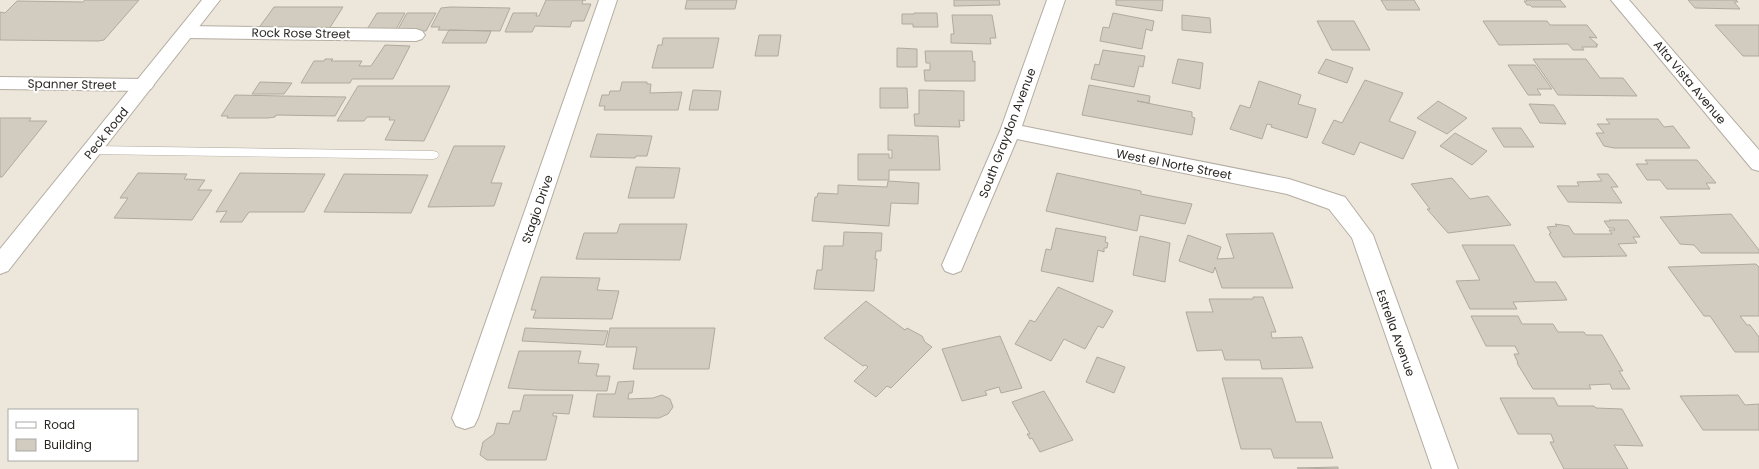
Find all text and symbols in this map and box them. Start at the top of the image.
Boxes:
street label: Rock Rose Street [252,24,350,42]
street label: Alta Vista Avenue [1650,36,1730,128]
street label: South Graydon Avenue [974,66,1040,200]
street label: Spanner Street [27,75,117,93]
street label: Peck Road [80,103,132,163]
street label: West el Norte Street [1115,144,1233,184]
street label: Stagio Drive [517,172,557,246]
street label: Estrella Avenue [1372,287,1420,379]
legend [8,409,138,461]
text: Road [44,416,75,433]
text: Building [44,436,92,453]

